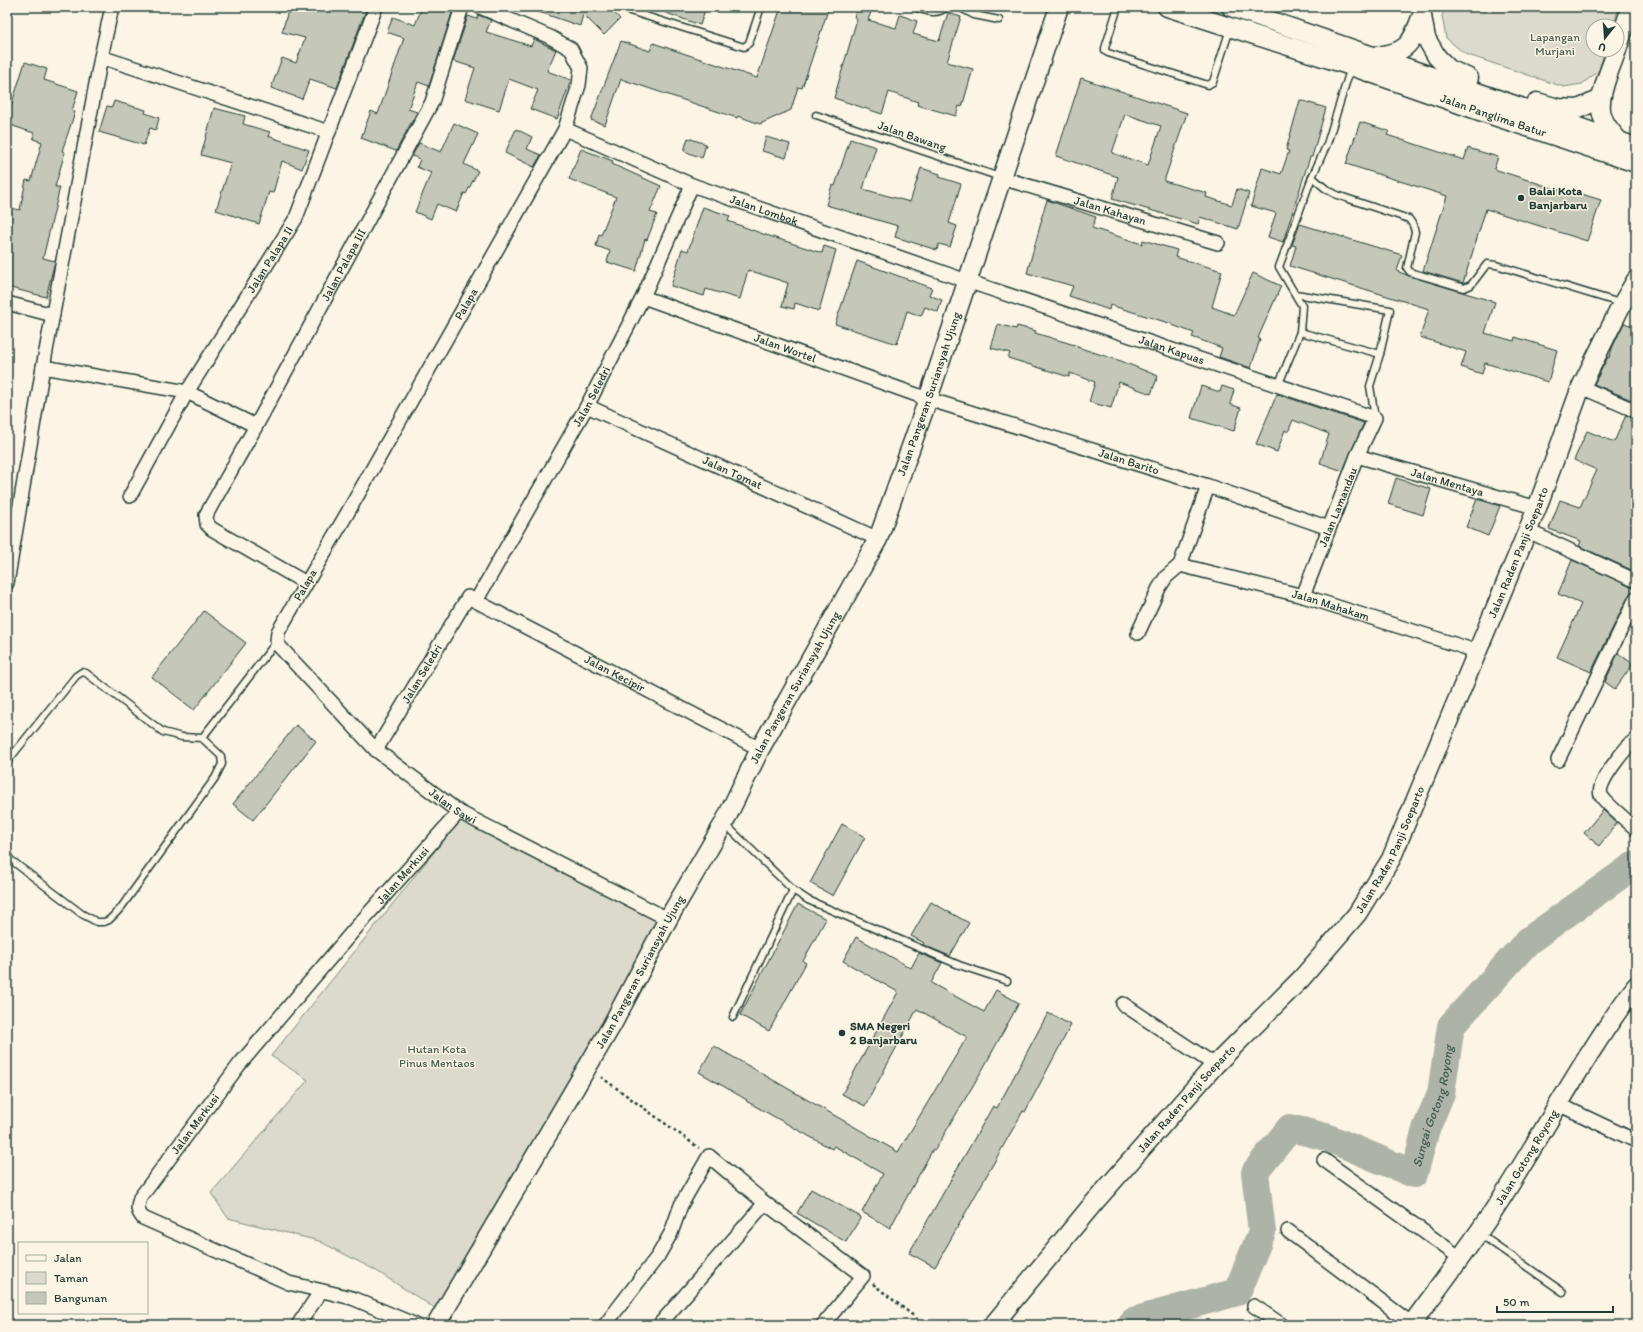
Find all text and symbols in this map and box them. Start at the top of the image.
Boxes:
north arrow [1585,18,1625,58]
park label: Lapangan Murjani [1530,30,1580,58]
text: U [1597,40,1608,54]
street label: Jalan Panglima Batur [1439,91,1549,140]
street label: Jalan Bawang [876,118,949,155]
place label: Balai Kota Banjarbaru [1529,184,1587,213]
street label: Jalan Lombok [728,192,800,228]
street label: Jalan Kahayan [1072,193,1148,228]
marker: Balai Kota Banjarbaru [1516,193,1526,203]
street label: Jalan Palapa II [244,224,296,295]
street label: Jalan Palapa III [318,226,369,303]
street label: Palapa [451,285,481,322]
street label: Jalan Pangeran Suriansyah Ujung [894,309,964,477]
street label: Jalan Wortel [752,330,819,366]
street label: Jalan Kapuas [1137,332,1206,367]
street label: Jalan Seledri [570,364,613,429]
street label: Jalan Barito [1097,445,1161,477]
street label: Jalan Tomat [701,453,765,492]
street label: Jalan Lamandau [1316,465,1360,549]
street label: Jalan Mentaya [1409,465,1485,499]
street label: Jalan Raden Panji Soeparto [1485,485,1551,620]
street label: Palapa [290,566,320,603]
street label: Jalan Mahakam [1290,586,1372,624]
street label: Jalan Pangeran Suriansyah Ujung [747,608,843,766]
street label: Jalan Seledri [399,642,445,706]
street label: Jalan Kecipir [582,652,648,695]
street label: Jalan Raden Panji Soeparto [1352,784,1427,916]
street label: Jalan Sawi [426,785,479,827]
street label: Jalan Merkusi [374,844,432,907]
street label: Jalan Pangeran Suriansyah Ujung [593,892,688,1051]
place label: SMA Negeri 2 Banjarbaru [850,1019,917,1048]
marker: SMA Negeri 2 Banjarbaru [837,1028,847,1038]
park label: Hutan Kota Pinus Mentaos [399,1042,475,1070]
street label: Jalan Raden Panji Soeparto [1134,1042,1238,1155]
water label: Sungai Gotong Royong [1409,1043,1456,1169]
street label: Jalan Merkusi [168,1091,222,1157]
street label: Jalan Gotong Royong [1492,1106,1561,1207]
legend [18,1242,148,1314]
text: Jalan [54,1251,82,1265]
text: Taman [54,1271,89,1285]
scale bar [1497,1288,1613,1314]
text: Bangunan [54,1291,107,1305]
text: 50 m [1503,1295,1529,1309]

